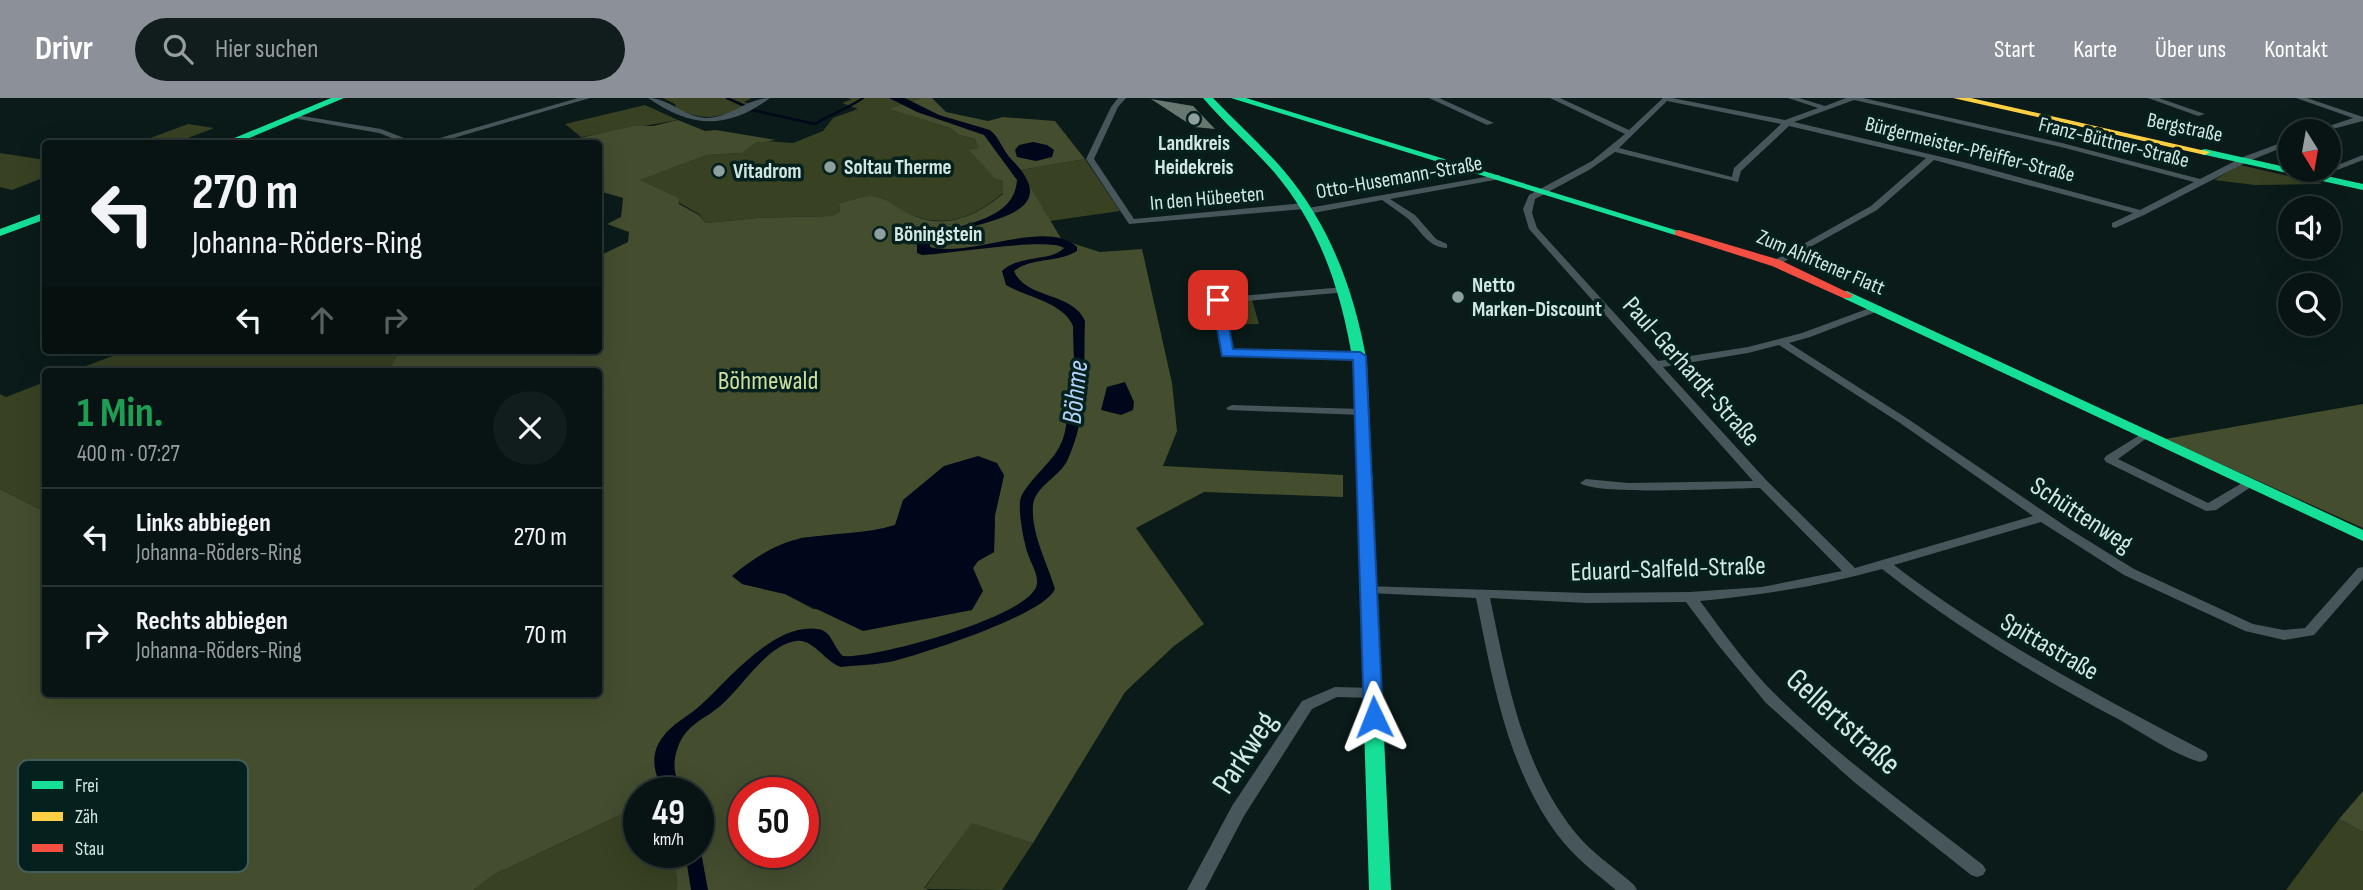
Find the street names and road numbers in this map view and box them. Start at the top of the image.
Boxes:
street label: Bergstraße [2145,107,2225,148]
street label: Bürgermeister-Pfeiffer-Straße [1863,111,2077,188]
street label: Franz-Büttner-Straße [2036,112,2192,173]
street label: Otto-Husemann-Straße [1314,151,1484,204]
street label: In den Hübeeten [1149,181,1265,216]
street label: Zum Ahlftener Flatt [1753,224,1889,301]
street label: Paul-Gerhardt-Straße [1616,291,1766,453]
street label: Schüttenweg [2024,471,2138,560]
street label: Eduard-Salfeld-Straße [1570,551,1766,588]
street label: Spittastraße [1995,607,2104,688]
street label: Gellertstraße [1777,660,1909,784]
street label: Parkweg [1204,704,1286,801]

